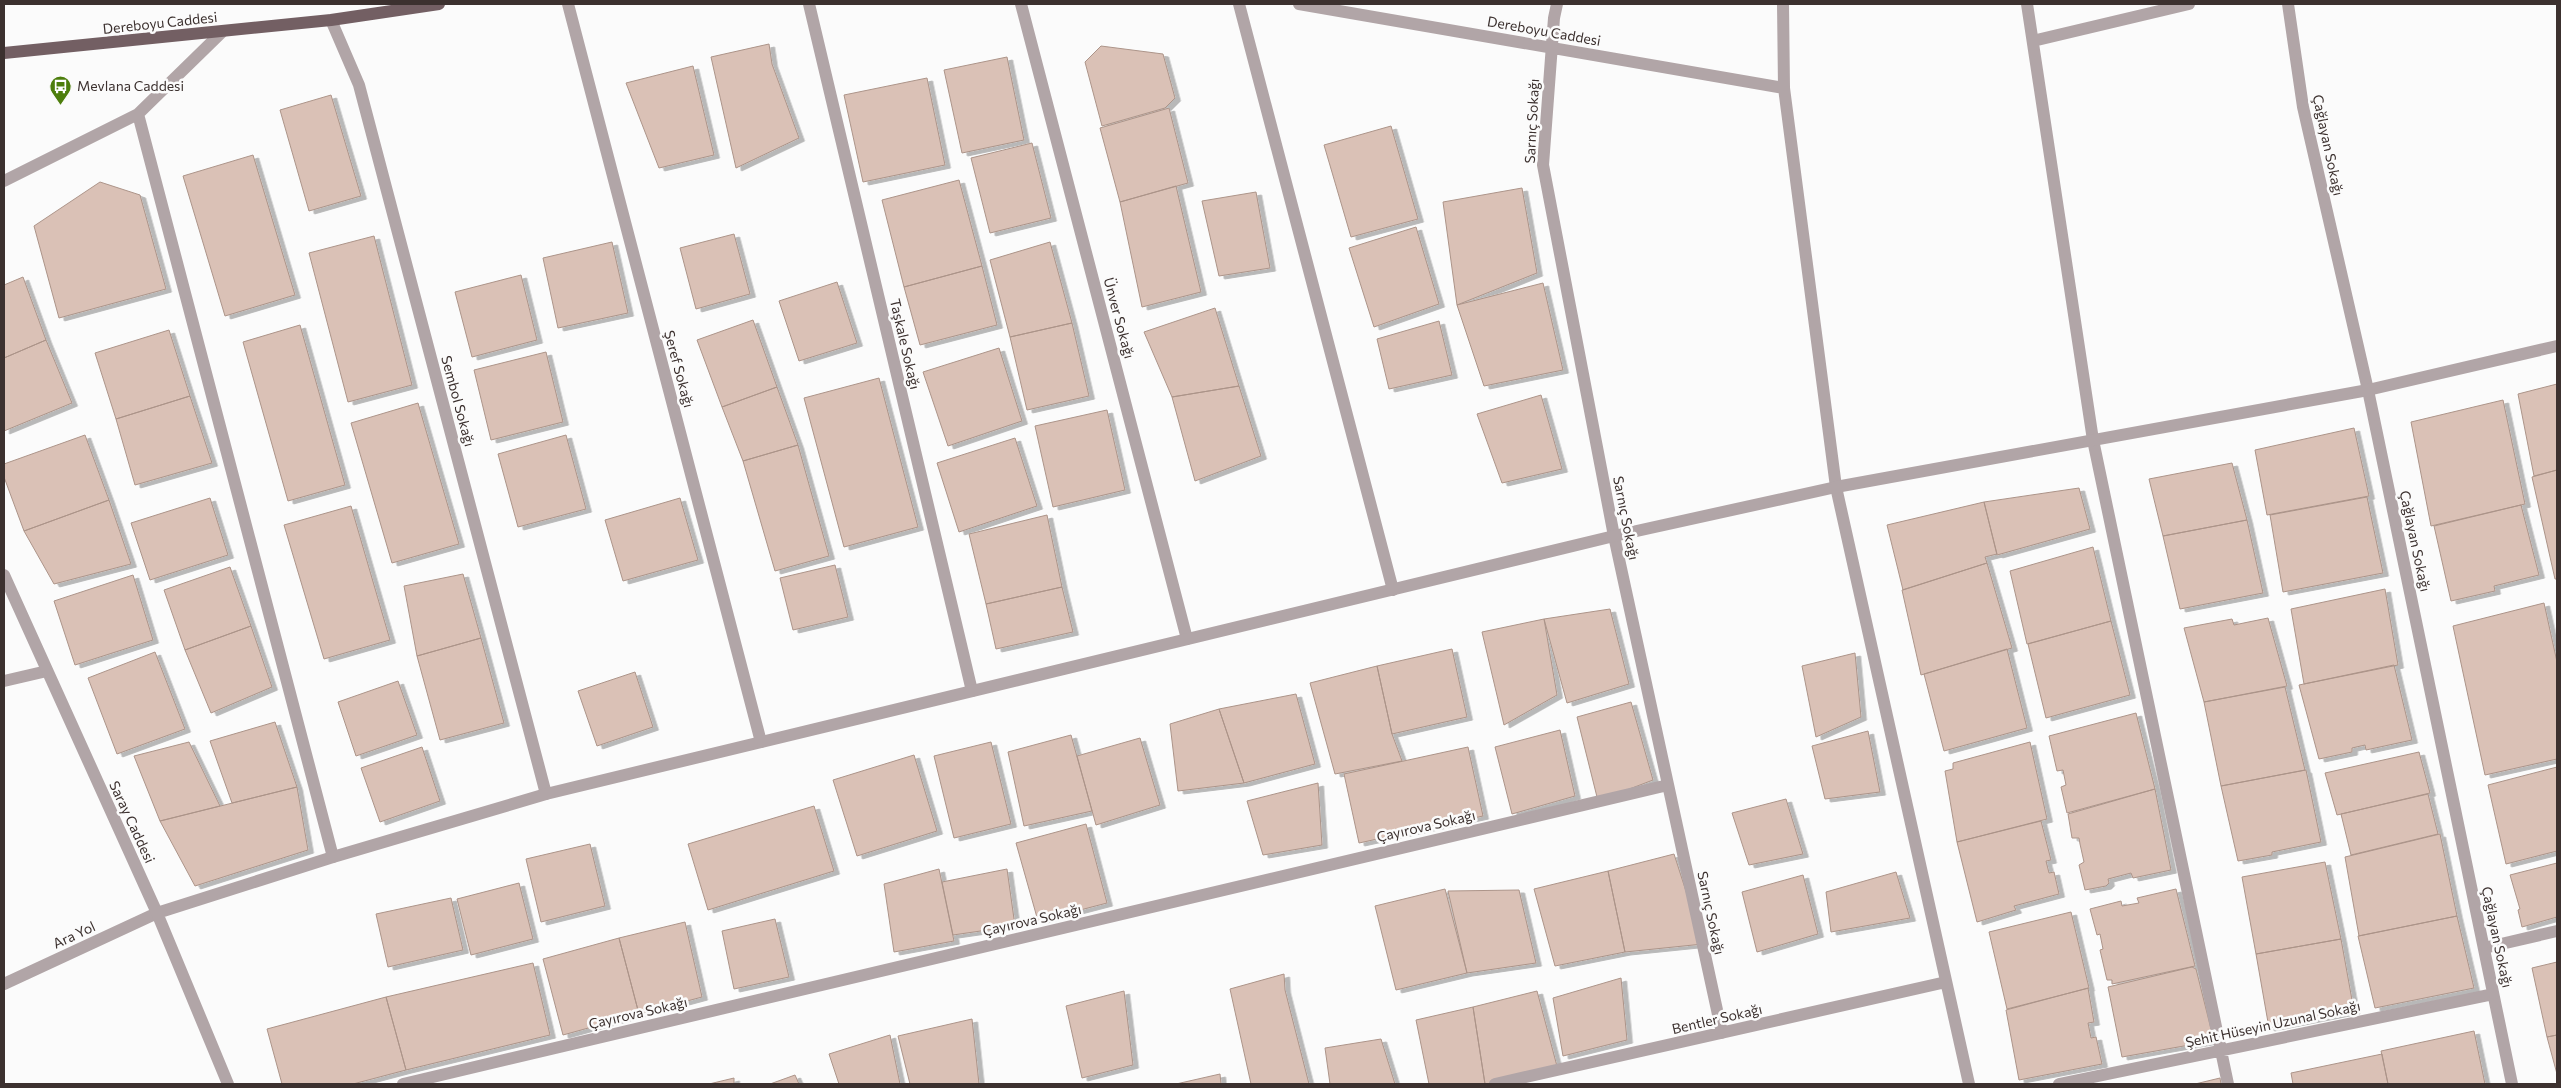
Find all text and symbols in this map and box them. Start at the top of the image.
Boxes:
street label: Dereboyu Caddesi [102,8,218,37]
street label: Dereboyu Caddesi [1486,12,1602,49]
bus stop icon: Mevlana Caddesi [49,74,73,105]
place label: Mevlana Caddesi [77,77,184,94]
street label: Sarnıç Sokağı [1521,78,1542,164]
street label: Çağlayan Sokağı [2309,93,2348,197]
street label: Ünver Sokağı [1100,275,1138,360]
street label: Taşkale Sokağı [887,297,924,391]
street label: Şeref Sokağı [661,328,698,409]
street label: Sembol Sokağı [438,354,479,448]
street label: Sarnıç Sokağı [1610,475,1643,561]
street label: Çağlayan Sokağı [2396,489,2435,593]
street label: Saray Caddesi [106,778,159,865]
street label: Çayırova Sokağı [1375,806,1477,845]
street label: Sarnıç Sokağı [1694,870,1729,956]
street label: Çağlayan Sokağı [2478,885,2517,989]
street label: Çayırova Sokağı [981,900,1083,939]
street label: Ara Yol [50,917,98,952]
street label: Çayırova Sokağı [587,993,689,1032]
street label: Şehit Hüseyin Uzunal Sokağı [2184,997,2362,1050]
street label: Bentler Sokağı [1670,1000,1764,1037]

